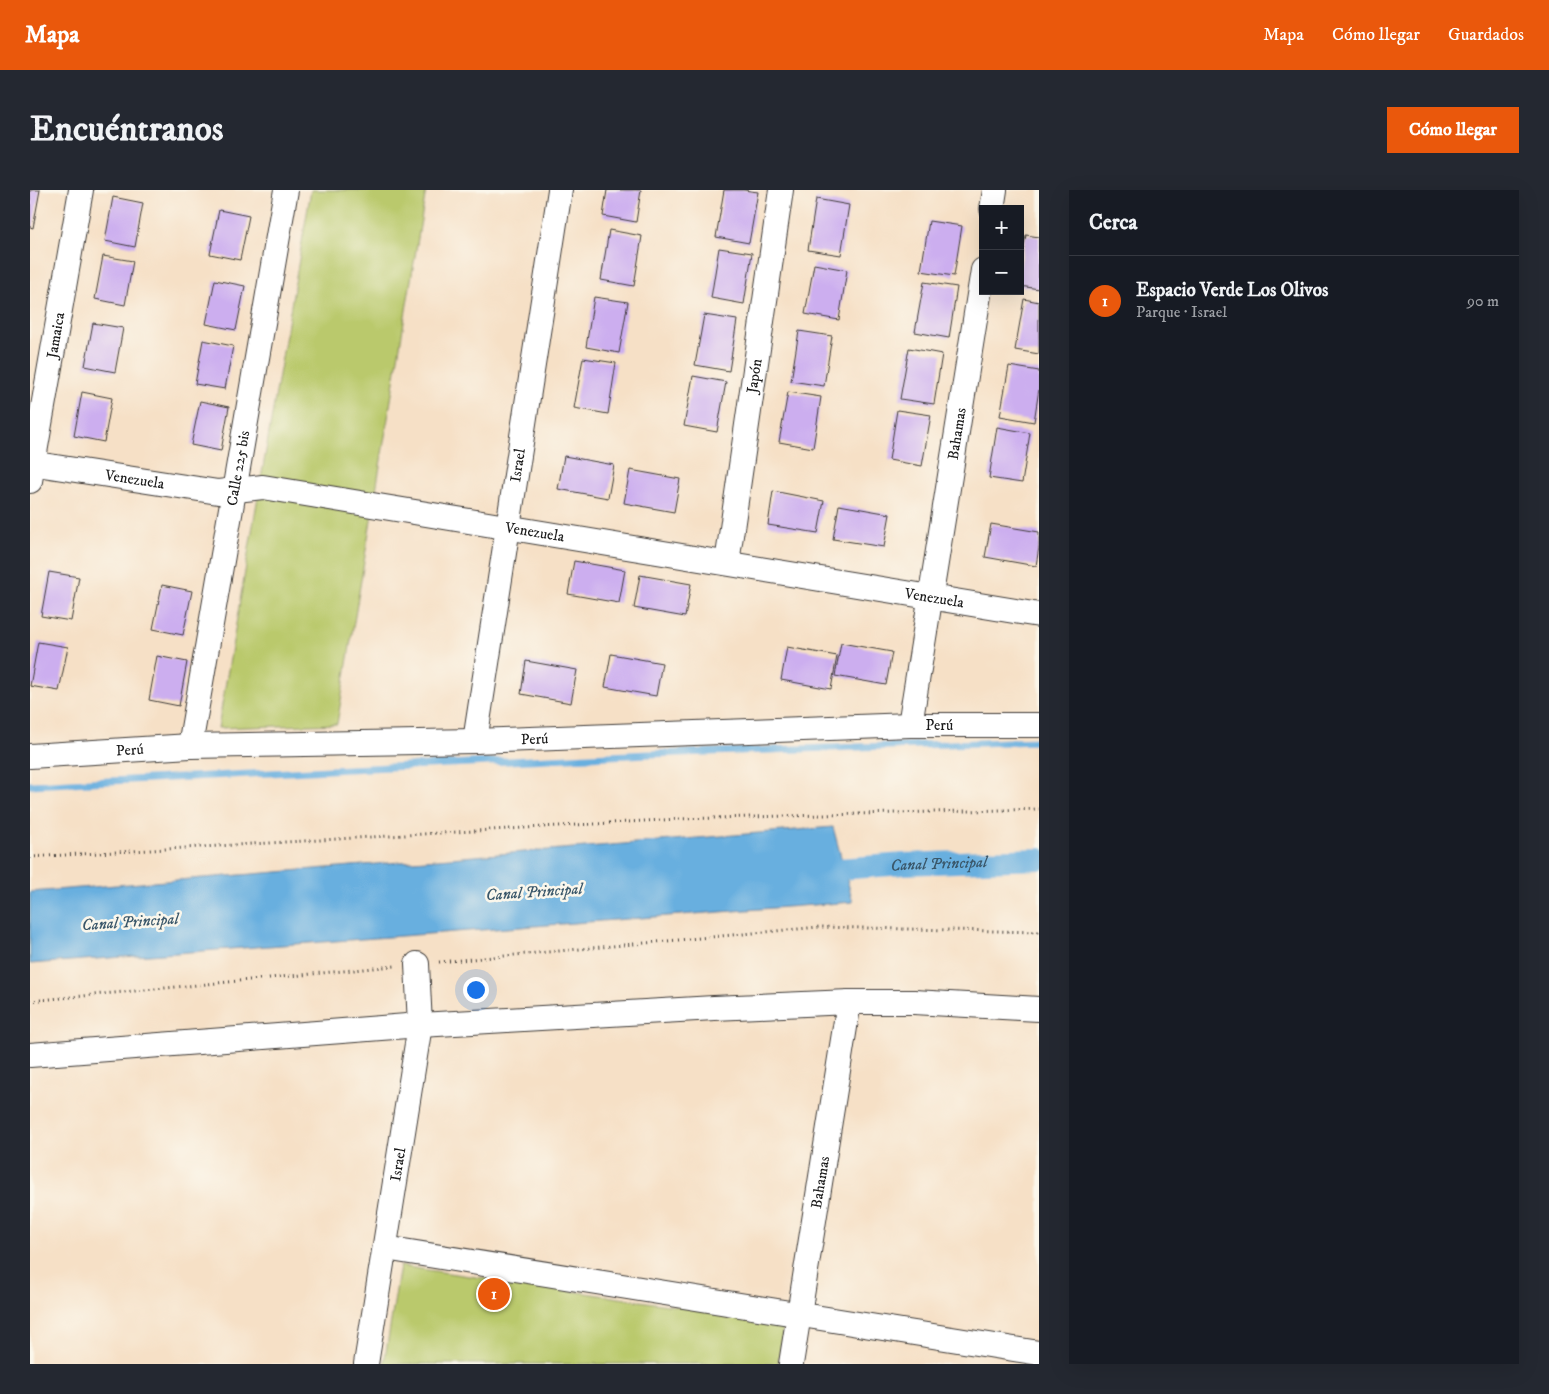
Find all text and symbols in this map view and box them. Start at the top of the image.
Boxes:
text: Mapa [25,20,79,50]
text: Mapa [1263,24,1304,46]
text: Cómo llegar [1332,24,1420,46]
text: Guardados [1448,24,1524,46]
button: Cómo llegar [1387,107,1519,153]
text: Encuéntranos [30,108,224,152]
map controls [979,205,1024,295]
button: + [979,205,1024,250]
text: Cerca [1089,210,1137,236]
button: − [979,250,1024,295]
text: Espacio Verde Los Olivos [1136,279,1328,302]
text: 1 [1102,291,1108,311]
text: 90 m [1467,291,1499,311]
text: Parque · Israel [1136,302,1227,322]
street label: Jamaica [42,310,70,362]
street label: Japón [742,357,766,397]
street label: Bahamas [944,406,971,461]
street label: Calle 225 bis [223,429,254,507]
street label: Israel [506,447,530,484]
street label: Venezuela [103,466,166,494]
street label: Venezuela [503,518,566,547]
street label: Venezuela [902,584,966,613]
street label: Perú [926,716,953,735]
street label: Perú [521,729,549,749]
street label: Perú [115,740,144,761]
water label: Canal Principal [890,852,989,876]
water label: Canal Principal [485,879,585,905]
water label: Canal Principal [81,909,181,935]
your location [463,977,489,1003]
street label: Israel [386,1146,410,1183]
street label: Bahamas [807,1155,834,1210]
pin: 1 [478,1275,510,1313]

